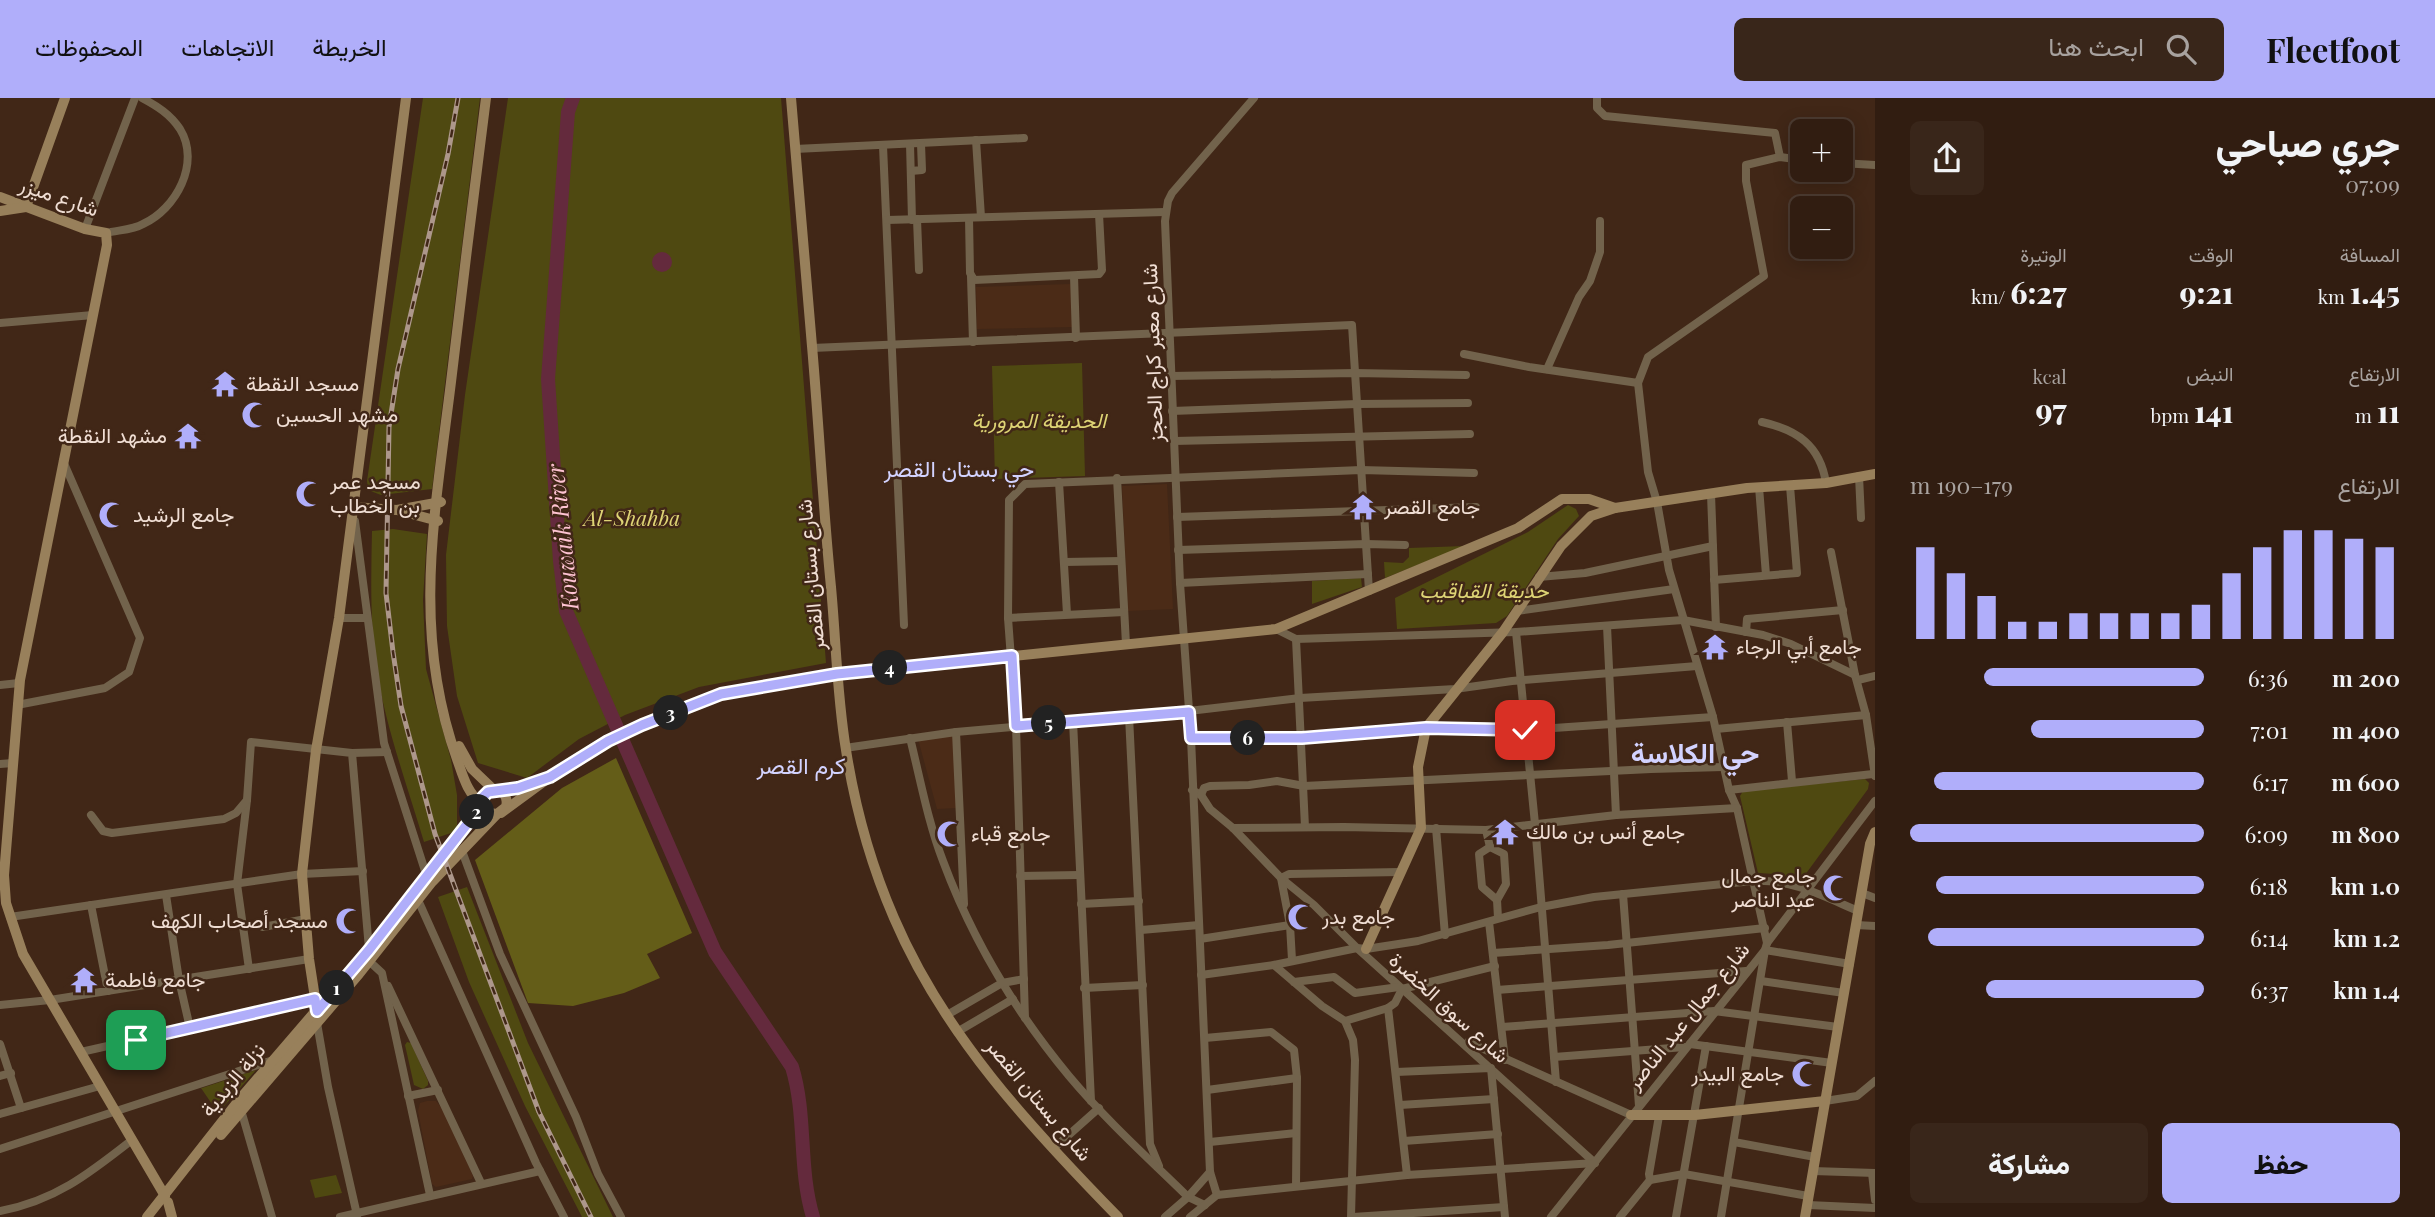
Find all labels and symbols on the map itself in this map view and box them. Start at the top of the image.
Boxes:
street label: شارع ميزر [15,168,103,224]
street label: شارع معبر كراج الحجز [1134,263,1170,444]
place label: مسجد النقطة [246,368,359,396]
temple icon: مسجد النقطة [210,369,240,399]
place label: مشهد الحسين [276,399,398,428]
mosque icon: مشهد الحسين [240,400,270,430]
park label: الحديقة المرورية [972,405,1108,434]
place label: مشهد النقطة [58,420,167,449]
temple icon: مشهد النقطة [173,421,203,451]
district label: حي بستان القصر [883,452,1034,488]
water label: Kouwaik River [538,461,585,613]
place label: مسجد عمر بن الخطاب [329,466,421,518]
mosque icon: مسجد عمر بن الخطاب [294,479,324,509]
place label: جامع القصر [1383,491,1480,521]
temple icon: جامع القصر [1348,492,1378,522]
street label: شارع بستان القصر [788,498,832,653]
place label: جامع الرشيد [133,499,234,529]
mosque icon: جامع الرشيد [97,500,127,530]
park label: Al-Shahba [582,503,680,531]
park label: حديقة القباقيب [1419,575,1550,603]
place label: جامع أبي الرجاء [1736,631,1862,664]
temple icon: جامع أبي الرجاء [1700,632,1730,662]
pin: 4 [872,650,908,686]
pin: 3 [654,696,688,730]
pin [1495,700,1555,760]
pin: 5 [1032,706,1066,740]
pin: 6 [1230,720,1266,756]
district label: حي الكلاسة [1631,733,1759,777]
district label: كرم القصر [756,749,845,781]
pin: 2 [460,794,494,830]
place label: جامع أنس بن مالك [1526,816,1685,846]
temple icon: جامع أنس بن مالك [1490,817,1520,847]
place label: جامع قباء [971,818,1050,848]
mosque icon: جامع قباء [935,819,965,849]
place label: جامع جمال عبد الناصر [1721,860,1815,913]
mosque icon: جامع جمال عبد الناصر [1821,873,1851,903]
place label: جامع بدر [1321,901,1395,931]
mosque icon: جامع بدر [1286,902,1316,932]
place label: مسجد أصحاب الكهف [151,905,328,934]
mosque icon: مسجد أصحاب الكهف [334,906,364,936]
street label: شارع جمال عبد الناصر [1618,935,1756,1096]
street label: شارع سوق الخضرة [1383,945,1516,1069]
place label: جامع فاطمة [105,964,205,994]
temple icon: جامع فاطمة [69,965,99,995]
pin: 1 [320,970,354,1006]
pin [106,1010,166,1070]
street label: شارع بستان القصر [979,1031,1100,1167]
street label: نزلة الزبدية [192,1036,271,1122]
place label: جامع البيدر [1690,1058,1784,1088]
mosque icon: جامع البيدر [1790,1059,1820,1089]

